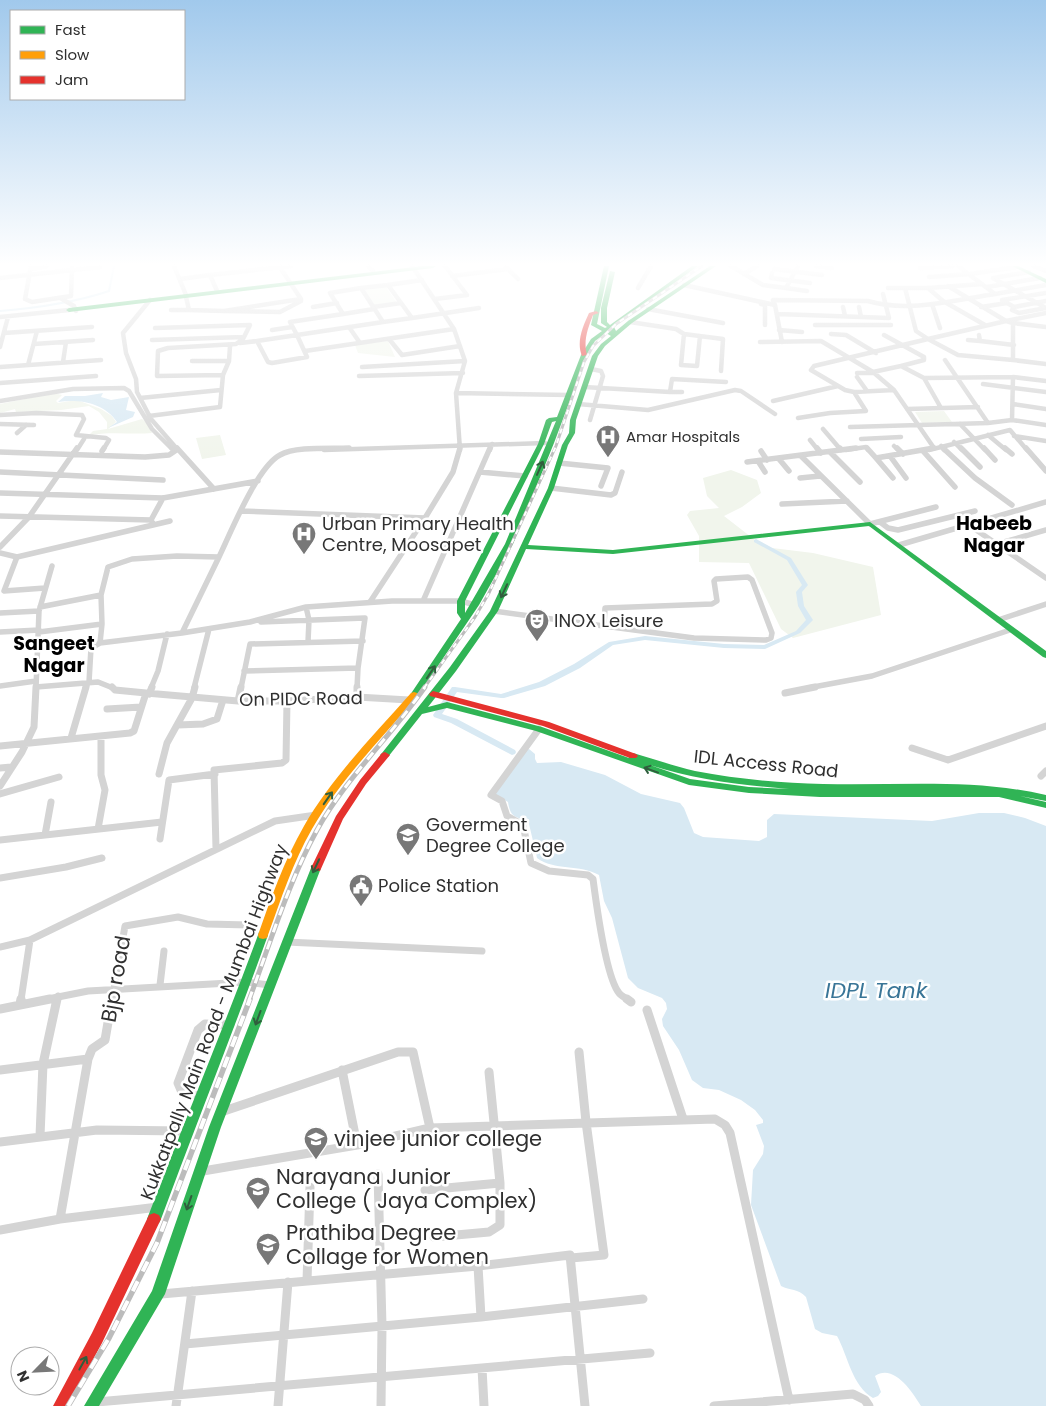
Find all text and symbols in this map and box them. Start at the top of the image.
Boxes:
legend [10,10,185,100]
text: Fast [55,19,86,40]
text: Slow [55,44,90,65]
text: Jam [55,69,89,90]
hospital icon: Amar Hospitals [595,424,621,458]
place label: Amar Hospitals [626,426,740,447]
one-way arrow [536,461,545,476]
district label: Habeeb Nagar [956,510,1032,559]
place label: Urban Primary Health Centre, Moosapet [322,511,514,557]
hospital icon: Urban Primary Health Centre, Moosapet [291,521,317,555]
one-way arrow [499,583,508,598]
theatre icon: INOX Leisure [524,608,550,642]
place label: INOX Leisure [554,608,663,633]
district label: Sangeet Nagar [13,630,95,679]
one-way arrow [425,665,436,679]
street label: On PIDC Road [239,685,363,712]
street label: IDL Access Road [693,743,840,784]
one-way arrow [644,765,660,774]
one-way arrow [323,791,333,805]
place label: Goverment Degree College [426,812,565,858]
school or university icon: Goverment Degree College [395,822,421,856]
street label: Kukkatpally Main Road - Mumbai Highway [134,840,293,1203]
one-way arrow [311,858,321,873]
public building icon: Police Station [348,873,374,907]
place label: Police Station [378,873,499,898]
street label: Bjp road [94,933,137,1025]
water label: IDPL Tank [825,975,929,1006]
one-way arrow [253,1010,262,1025]
place label: vinjee junior college [334,1124,542,1153]
school or university icon: vinjee junior college [303,1126,329,1160]
place label: Narayana Junior College ( Jaya Complex) [276,1162,537,1215]
school or university icon: Narayana Junior College ( Jaya Complex) [245,1176,271,1210]
one-way arrow [184,1195,193,1210]
place label: Prathiba Degree Collage for Women [286,1218,489,1271]
school or university icon: Prathiba Degree Collage for Women [255,1232,281,1266]
north arrow [10,1346,60,1396]
one-way arrow [78,1356,88,1371]
text: N [12,1367,34,1385]

